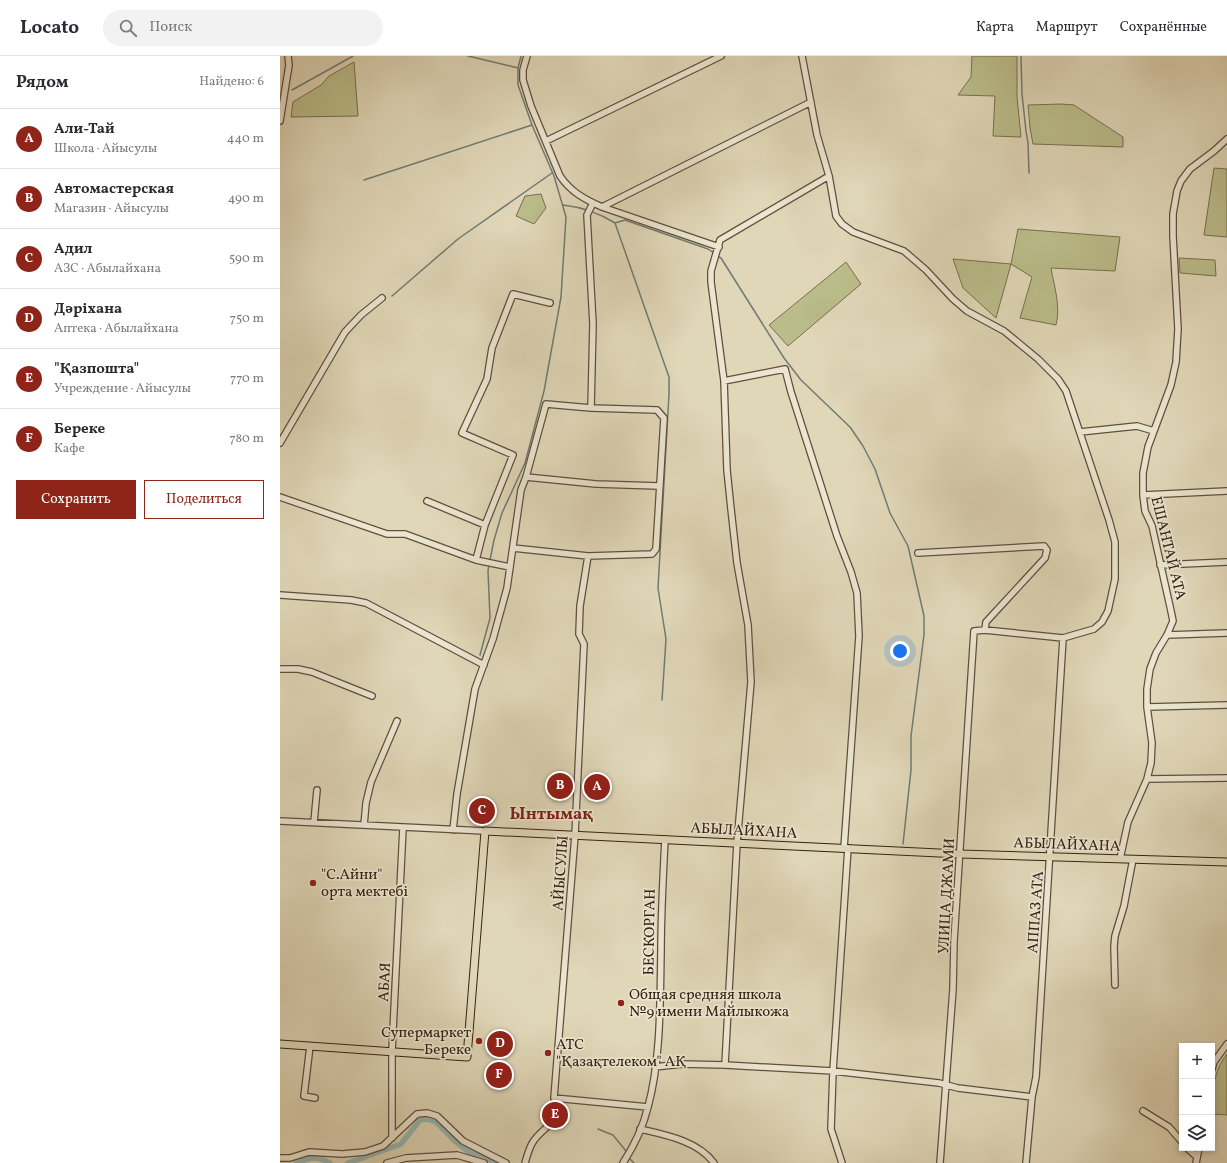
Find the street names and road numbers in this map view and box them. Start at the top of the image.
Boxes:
street label: ЕШАНТАЙ АТА [1145,494,1191,603]
street label: АБЫЛАЙХАНА [690,818,798,845]
street label: АБЫЛАЙХАНА [1013,833,1121,858]
street label: АЙЫСУЛЫ [548,835,575,911]
street label: УЛИЦА ДЖАМИ [934,838,961,955]
street label: АППАЗ АТА [1023,870,1050,954]
street label: БЕСКОРГАН [639,889,662,976]
street label: АБАЯ [374,962,397,1002]

